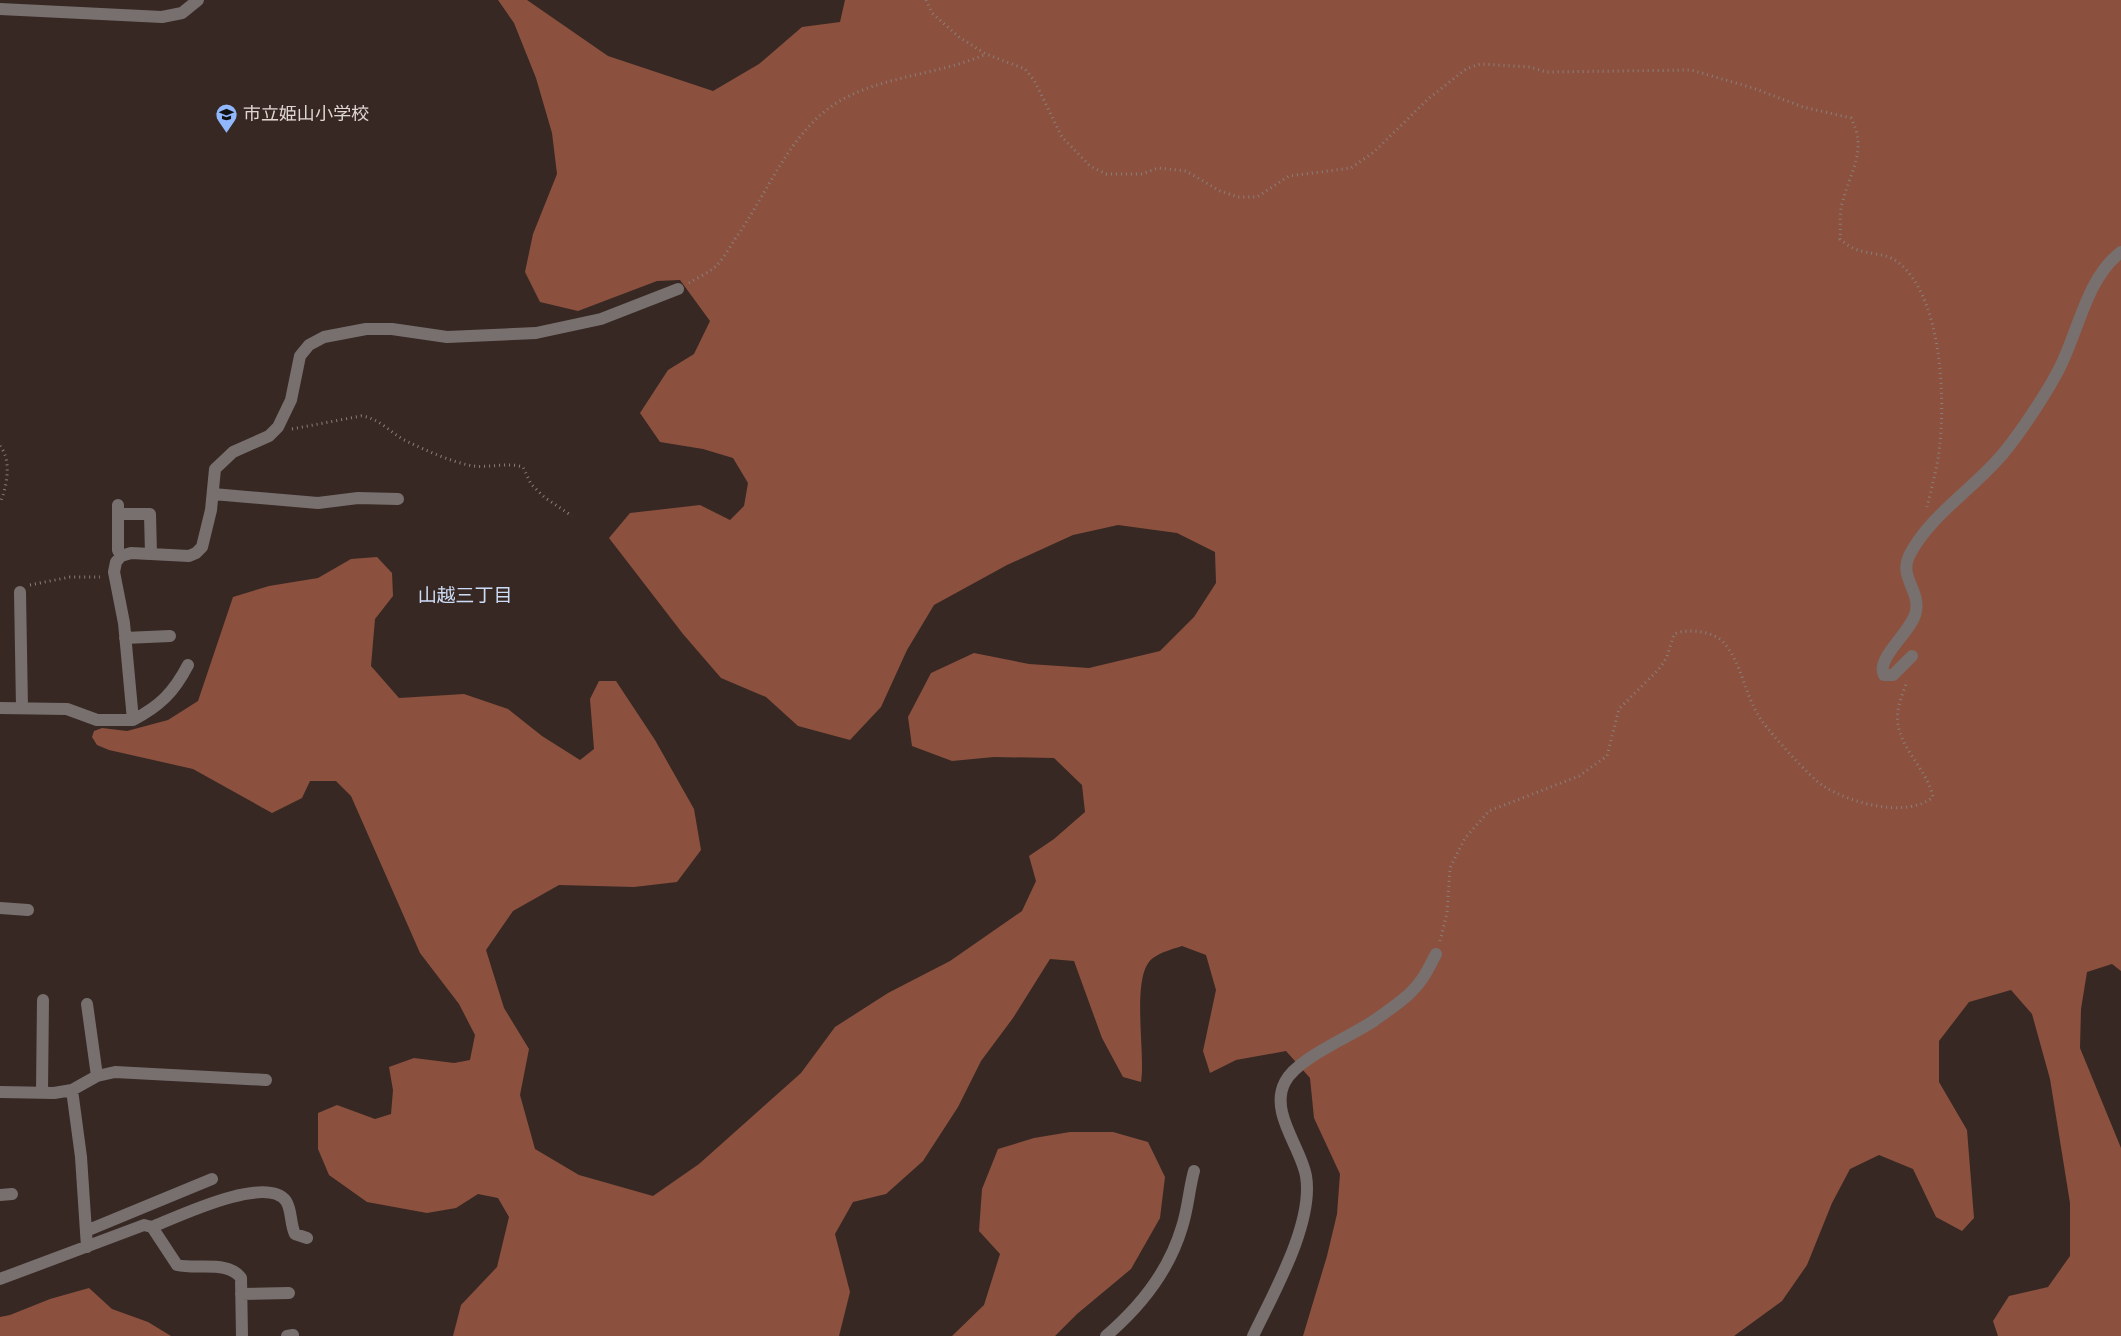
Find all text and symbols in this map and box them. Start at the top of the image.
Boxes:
school or university icon: 市立姫山小学校 [215,102,239,133]
place label: 市立姫山小学校 [243,104,369,124]
district label: 山越三丁目 [417,585,513,606]

